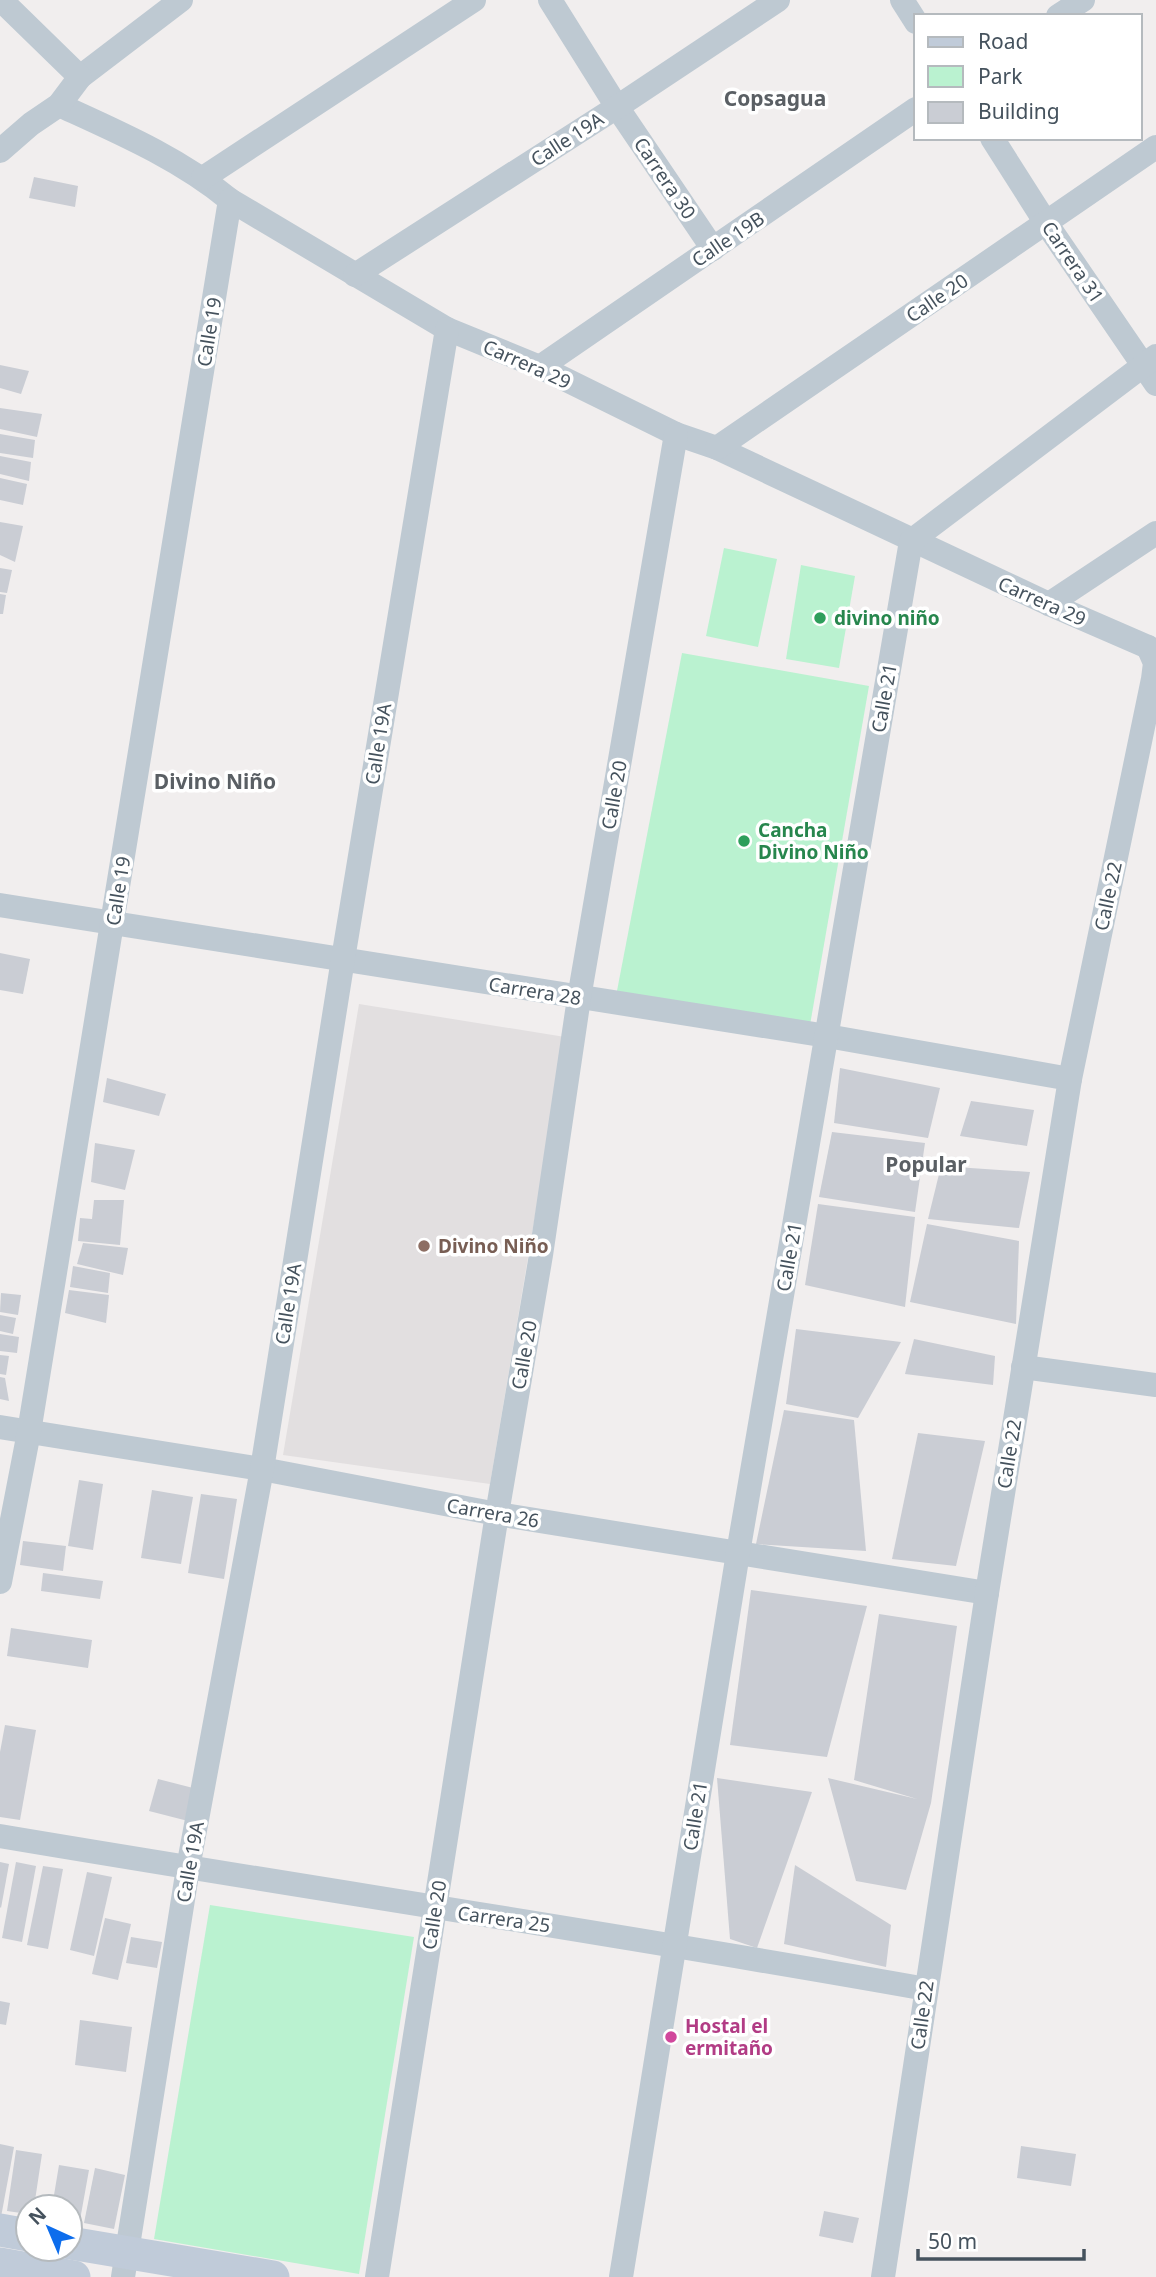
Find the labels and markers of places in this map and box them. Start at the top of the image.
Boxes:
place label: divino niño [834,605,940,631]
marker: divino niño [812,610,828,626]
place label: Cancha Divino Niño [758,817,869,865]
marker: Cancha Divino Niño [736,833,752,849]
place label: Divino Niño [438,1233,549,1259]
marker: Divino Niño [416,1238,432,1254]
place label: Hostal el ermitaño [685,2013,773,2061]
marker: Hostal el ermitaño [663,2029,679,2045]

